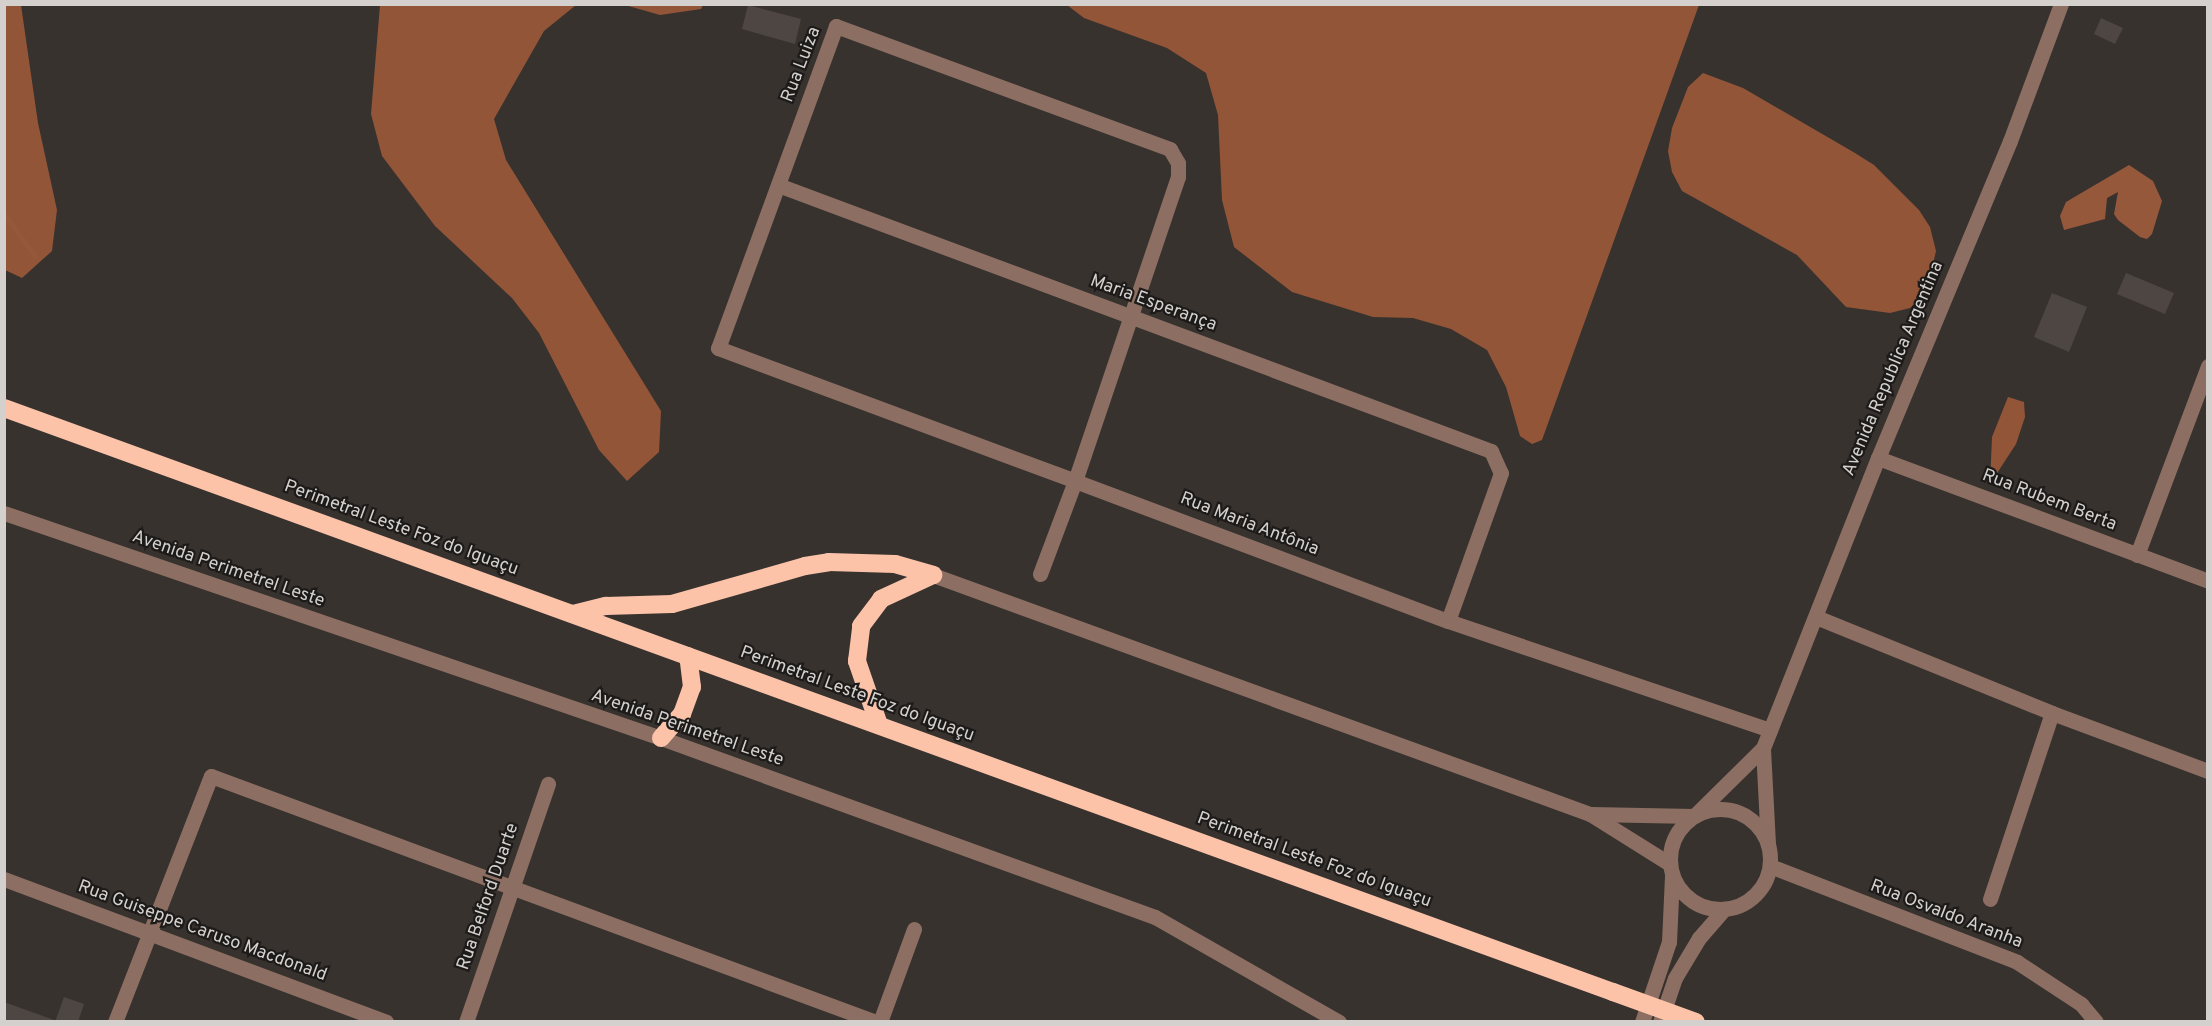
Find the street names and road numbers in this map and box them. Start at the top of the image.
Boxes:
street label: Rua Luiza [778,24,826,106]
street label: Avenida Republica Argentina [1839,258,1949,480]
street label: Maria Esperança [1087,271,1219,337]
street label: Rua Rubem Berta [1979,465,2119,537]
street label: Perimetral Leste Foz do Iguaçu [281,476,521,582]
street label: Rua Maria Antônia [1176,488,1322,562]
street label: Avenida Perimetrel Leste [129,527,327,613]
street label: Perimetral Leste Foz do Iguaçu [737,642,977,748]
street label: Avenida Perimetrel Leste [588,686,786,772]
street label: Perimetral Leste Foz do Iguaçu [1194,808,1434,914]
street label: Rua Belford Duarte [454,821,524,973]
street label: Rua Osvaldo Aranha [1866,876,2026,954]
street label: Rua Guiseppe Caruso Macdonald [74,877,330,987]

